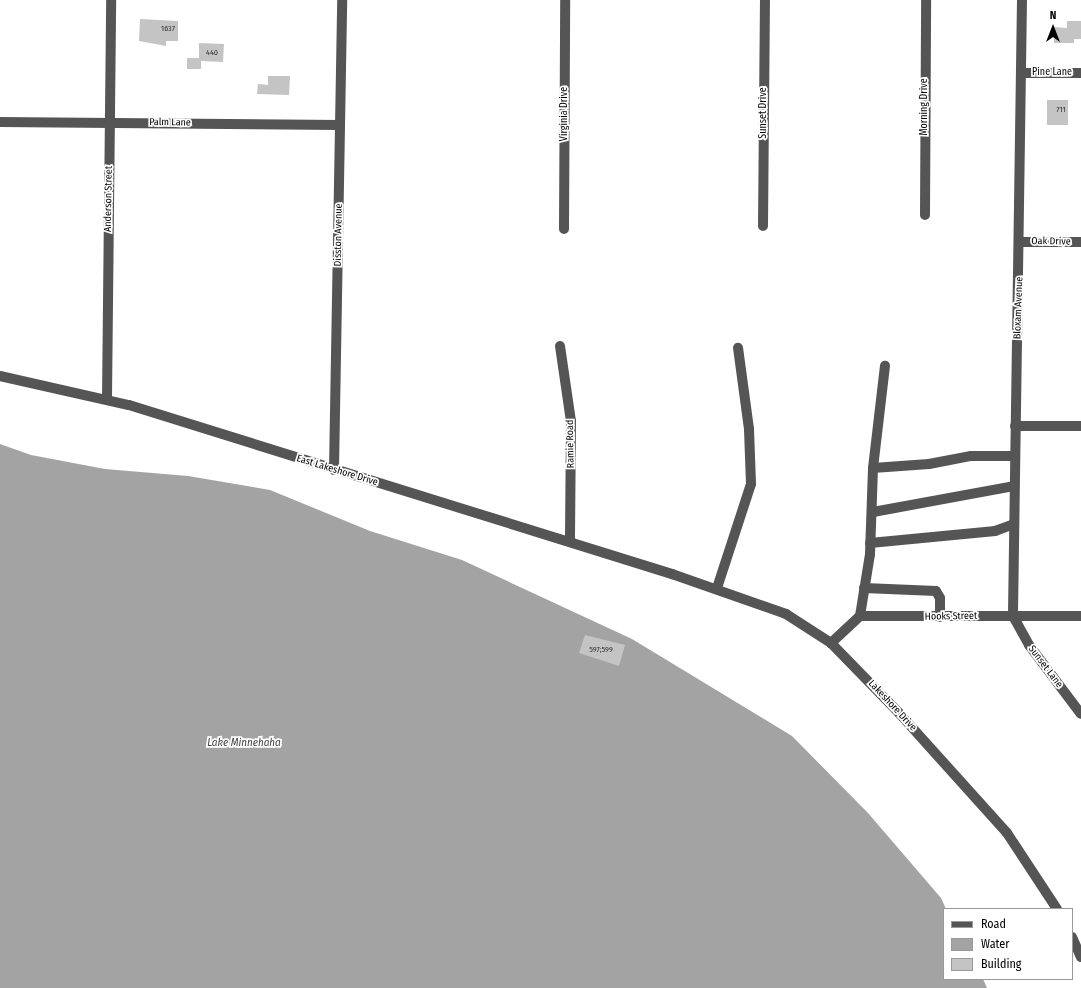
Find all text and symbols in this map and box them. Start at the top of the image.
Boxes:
north arrow [1033,8,1073,48]
text: N [1050,9,1056,22]
house number: 1637 [161,24,175,34]
house number: 440 [206,48,218,58]
street label: Pine Lane [1032,67,1072,79]
street label: Morning Drive [919,78,931,136]
street label: Virginia Drive [559,87,571,141]
street label: Sunset Drive [758,87,770,139]
house number: 711 [1056,105,1066,115]
street label: Palm Lane [149,117,191,129]
street label: Anderson Street [102,166,116,232]
street label: Disston Avenue [332,203,346,267]
street label: Oak Drive [1031,236,1071,248]
street label: Bloxam Avenue [1012,277,1026,339]
street label: Ramie Road [565,420,577,468]
street label: East Lakeshore Drive [295,453,379,489]
street label: Hooks Street [925,611,977,623]
street label: Sunset Lane [1025,644,1065,690]
house number: 597;599 [589,645,613,655]
street label: Lakeshore Drive [865,678,919,734]
water label: Lake Minnehaha [207,736,281,750]
legend [943,908,1073,980]
text: Road [981,917,1006,931]
text: Water [981,937,1009,951]
text: Building [981,957,1021,971]

